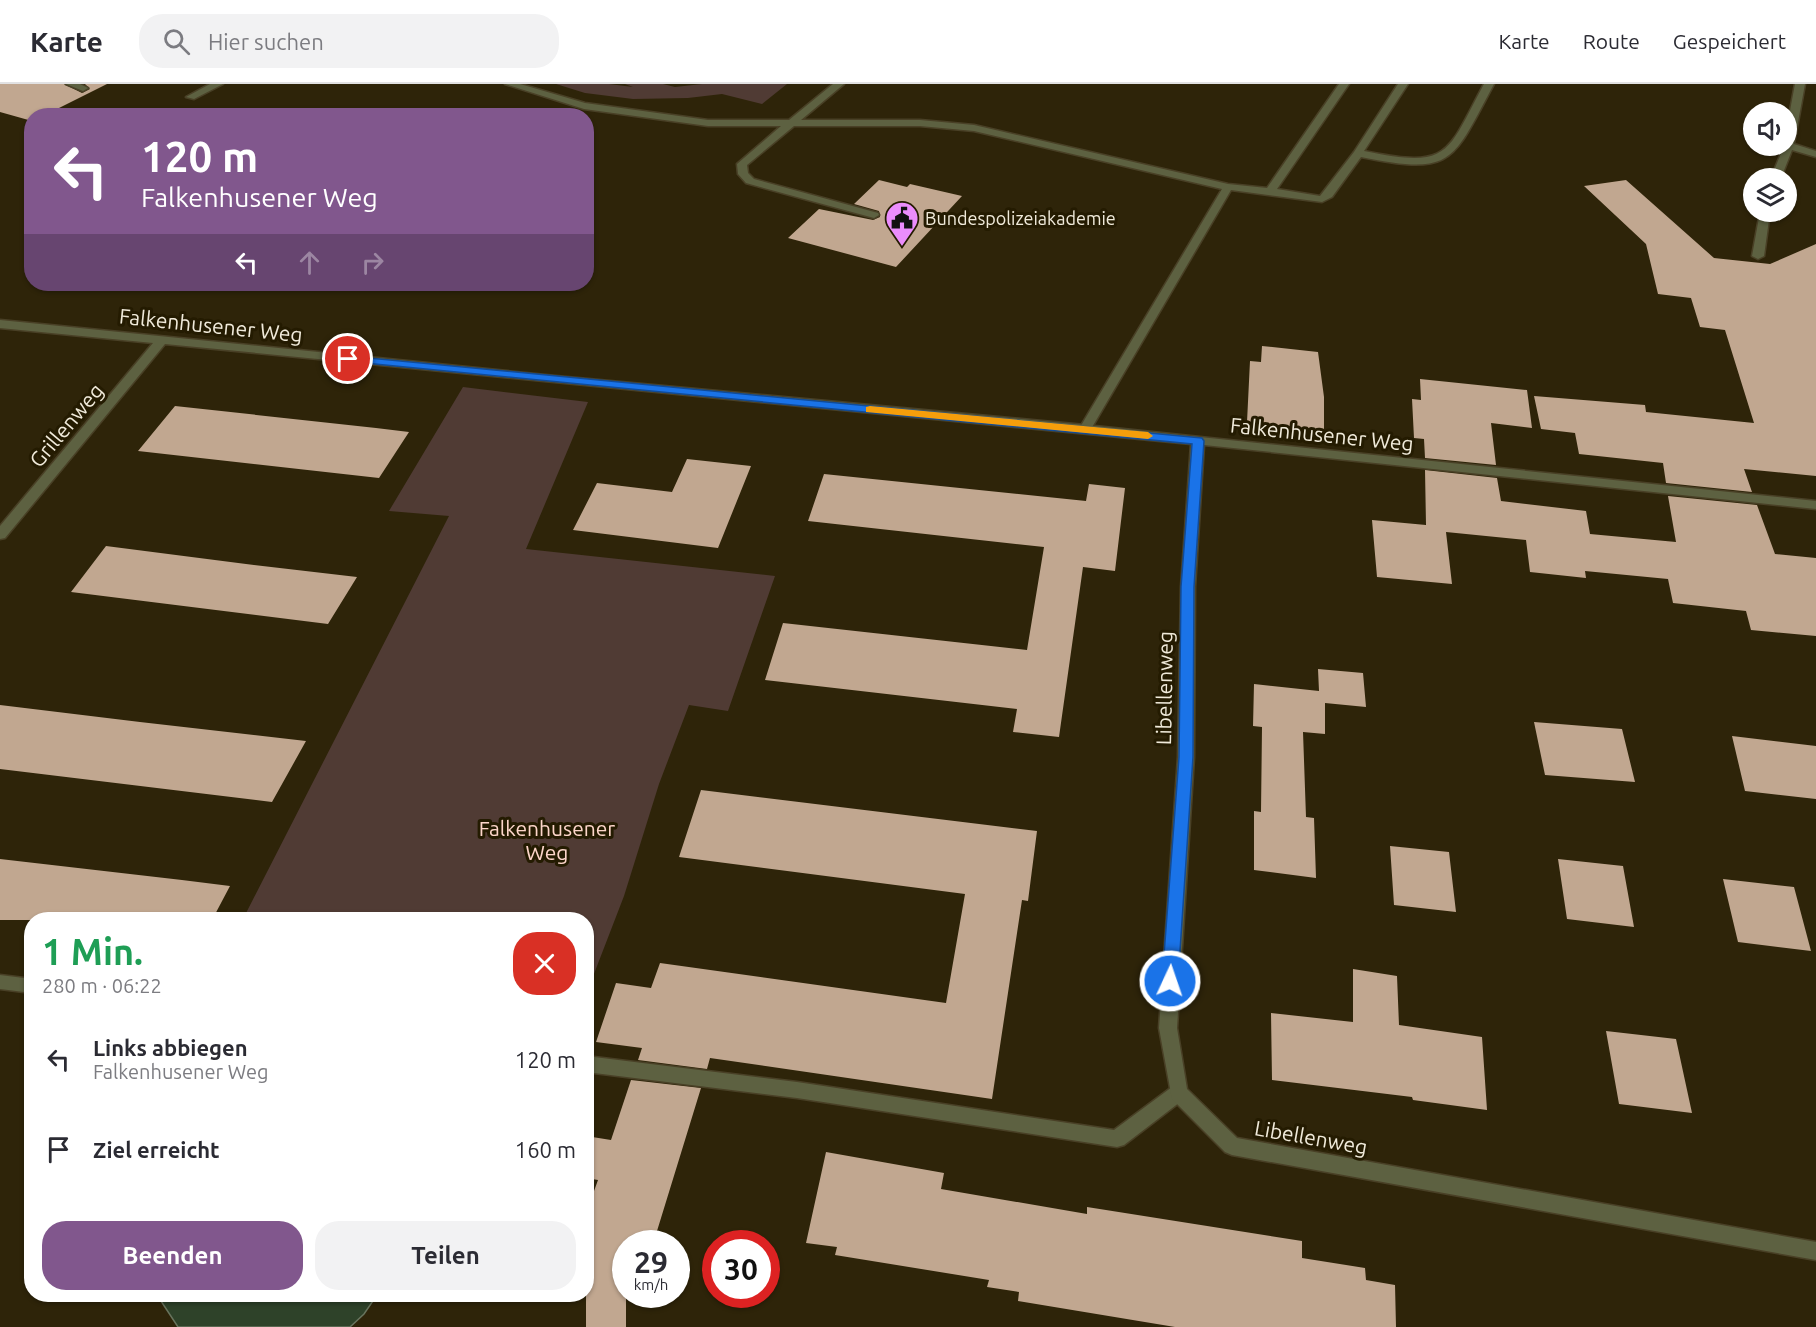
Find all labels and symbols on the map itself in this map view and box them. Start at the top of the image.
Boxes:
public building icon: Bundespolizeiakademie [884,200,920,247]
place label: Bundespolizeiakademie [925,208,1116,228]
street label: Falkenhusener Weg [118,303,304,347]
pin [322,333,373,384]
street label: Grillenweg [24,378,108,472]
street label: Falkenhusener Weg [1229,412,1415,456]
street label: Libellenweg [1151,631,1177,745]
park label: Falkenhusener Weg [479,816,615,864]
position arrow [1138,949,1202,1013]
street label: Libellenweg [1253,1115,1369,1159]
speed limit sign: 30 [702,1230,780,1308]

